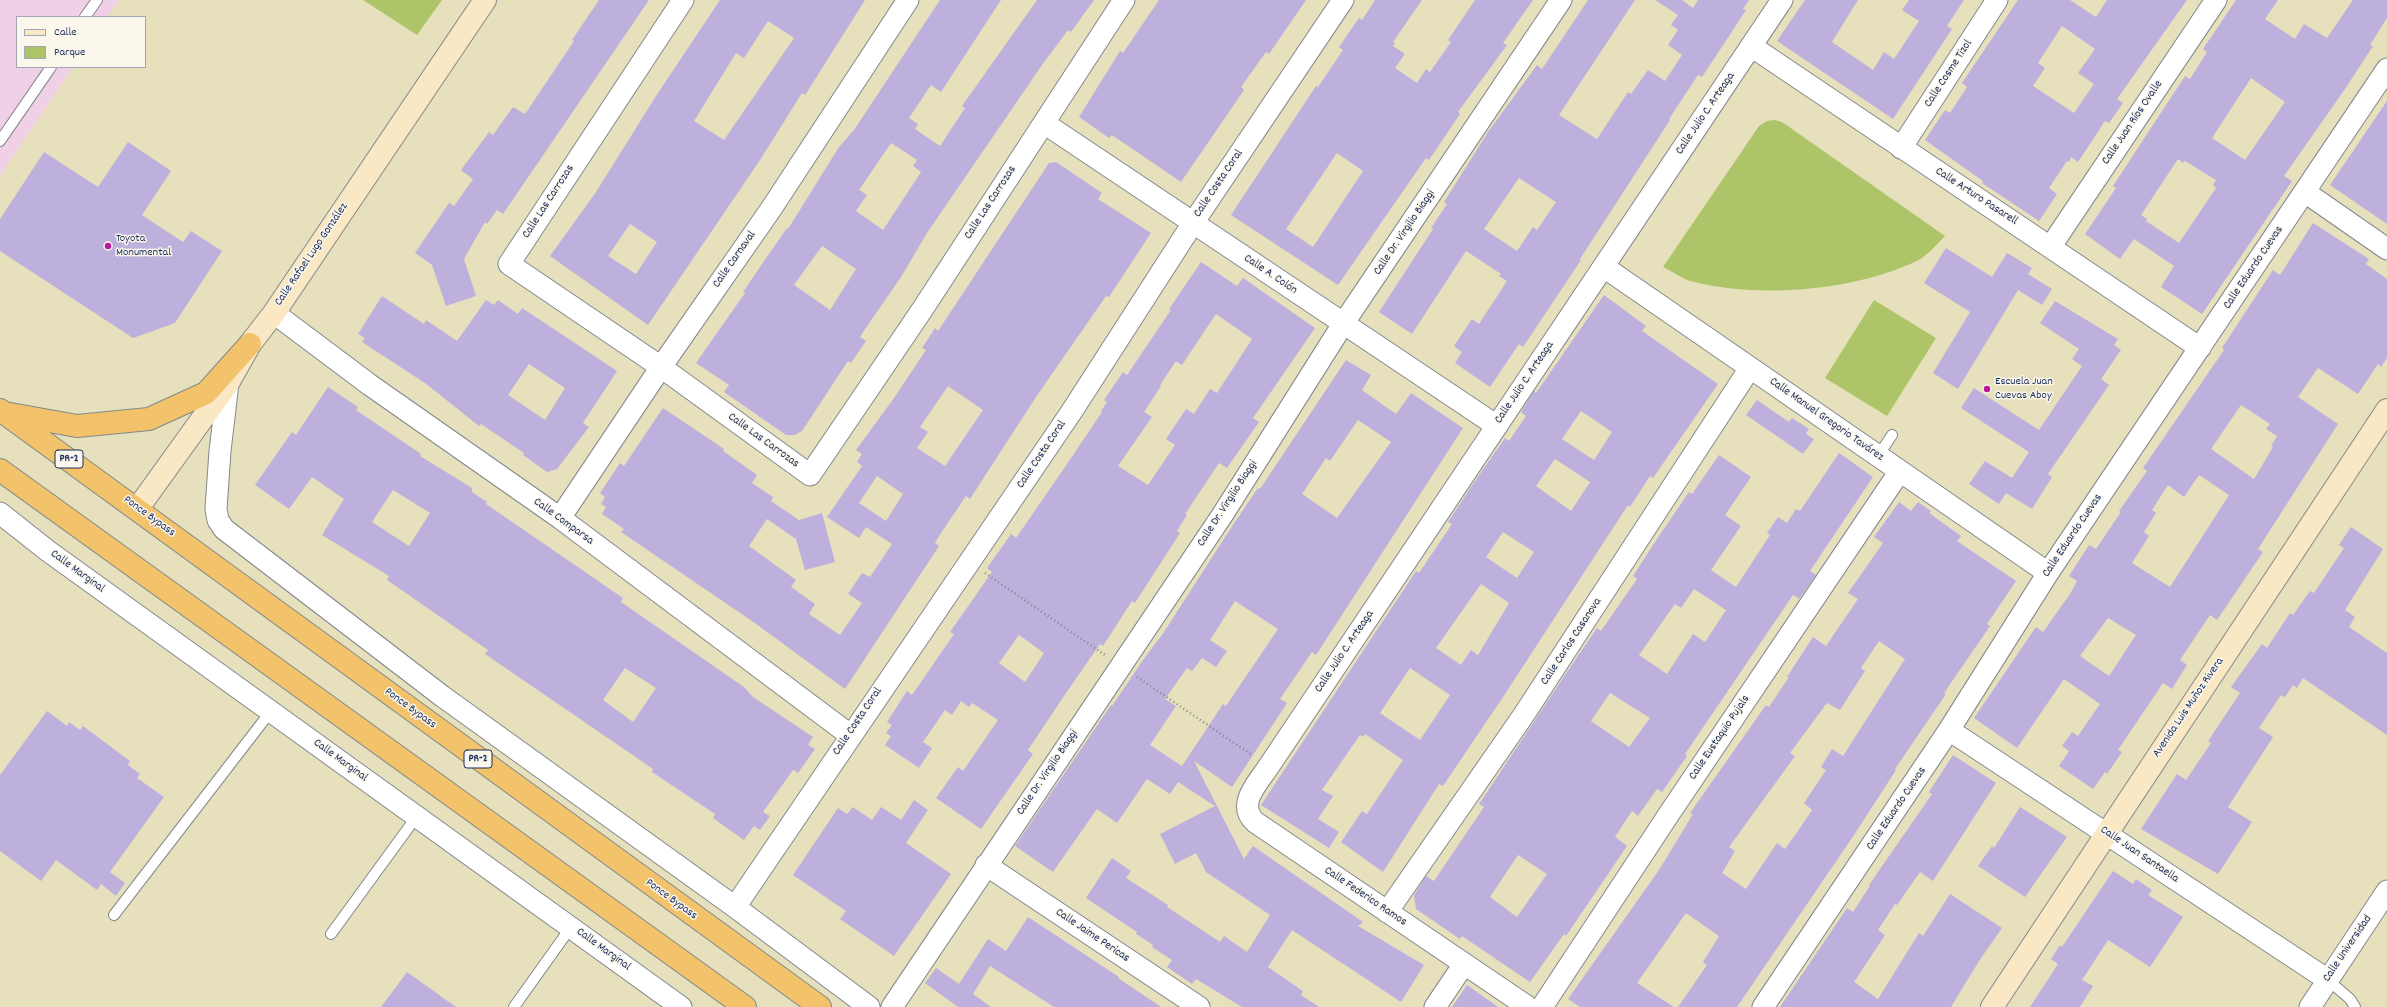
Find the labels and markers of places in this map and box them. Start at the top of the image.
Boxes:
place label: Toyota Monumental [116,232,171,260]
marker: Toyota Monumental [103,241,113,251]
place label: Escuela Juan Cuevas Aboy [1995,375,2053,403]
marker: Escuela Juan Cuevas Aboy [1982,384,1992,394]

